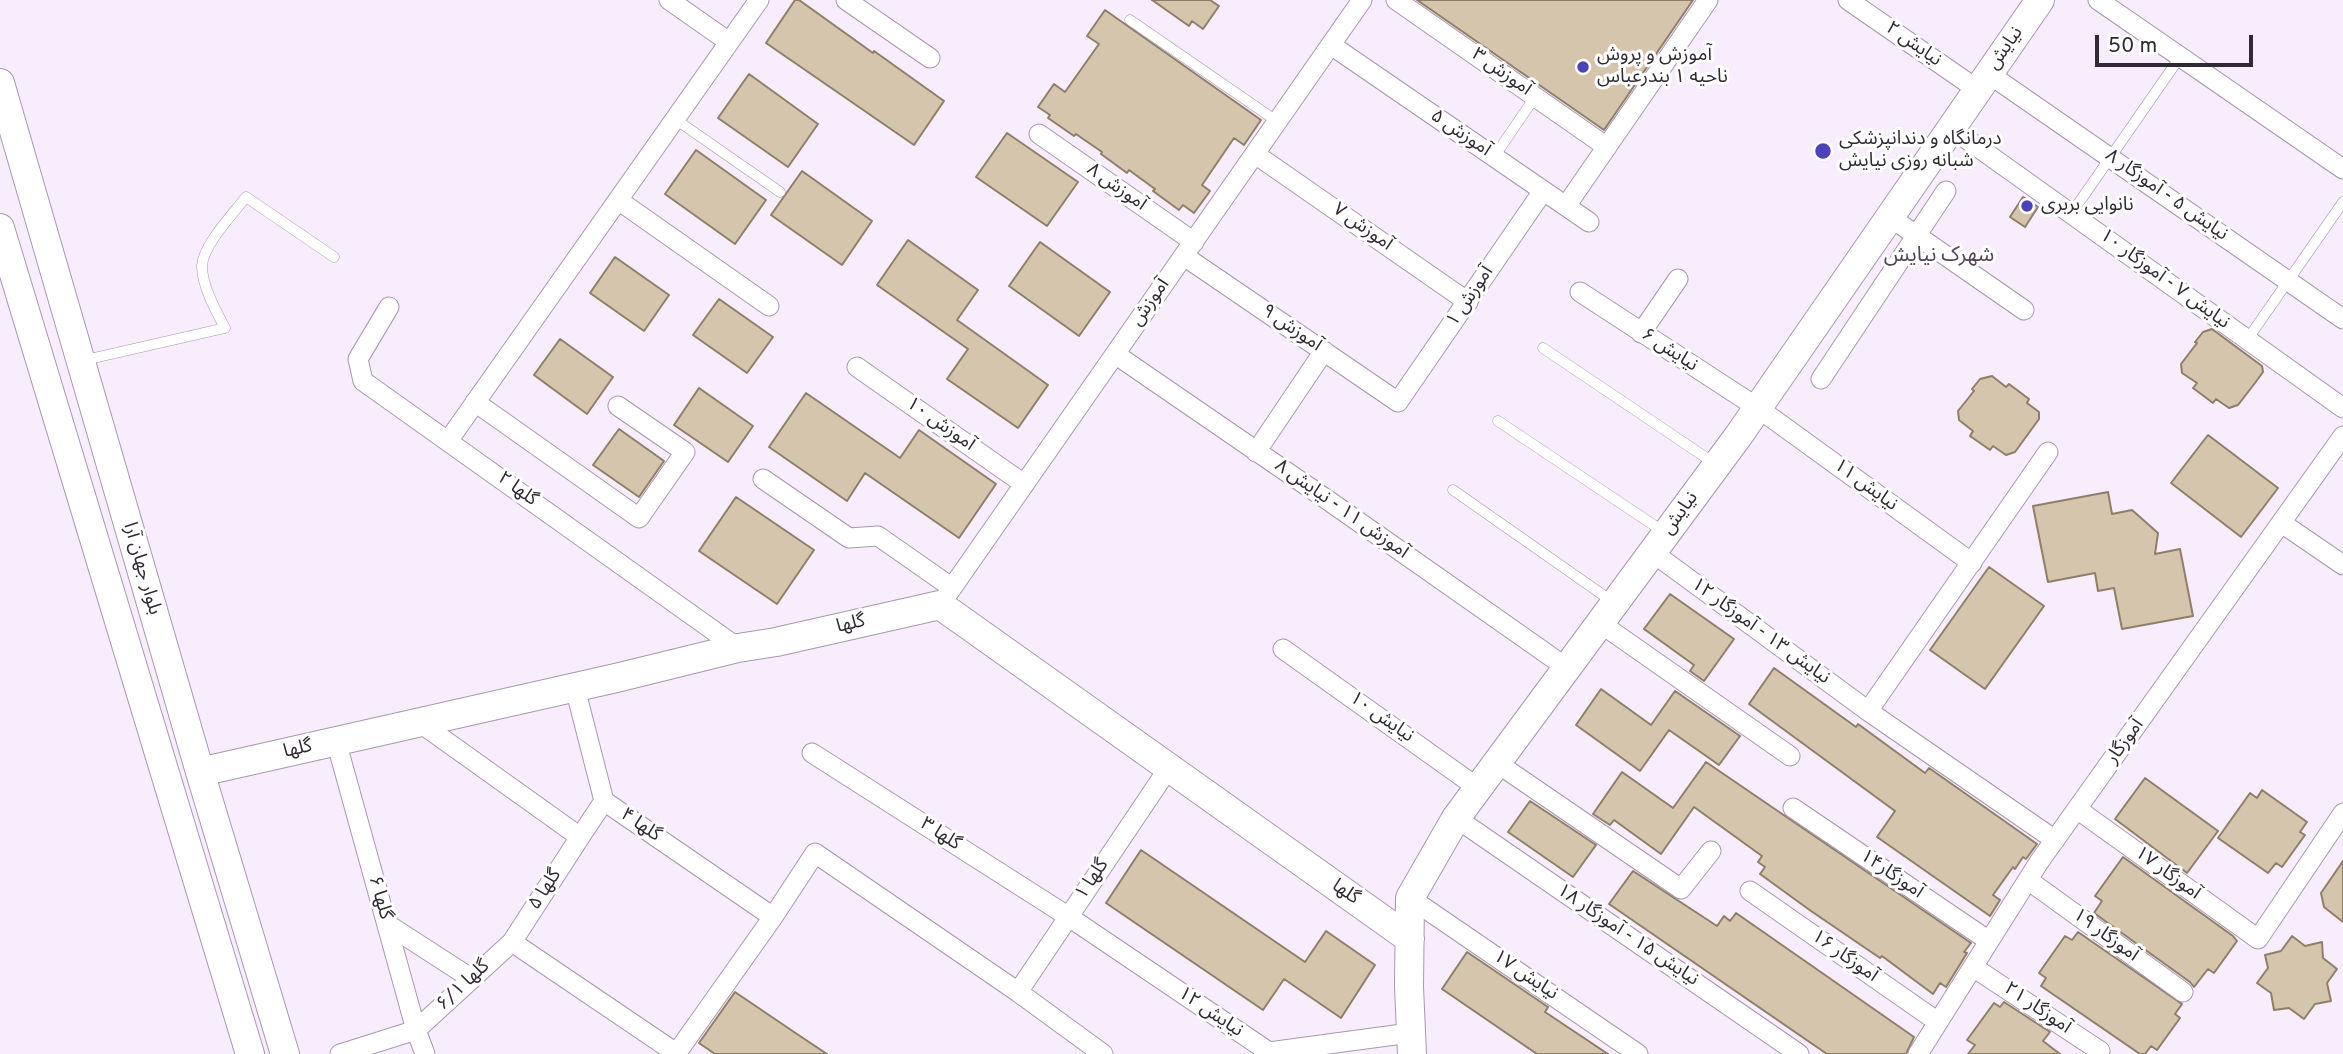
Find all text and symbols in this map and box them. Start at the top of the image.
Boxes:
street label: نیایش ۲ [1881,18,1945,72]
scale bar [2098,21,2256,65]
street label: نیایش [1983,23,2029,75]
text: 50 m [2108,33,2157,60]
street label: آموزش ۳ [1467,44,1535,102]
place label: آموزش و پروش ناحیه ۱ بندرعباس [1597,45,1728,89]
marker: آموزش و پروش ناحیه ۱ بندرعباس [1575,59,1591,75]
street label: آموزش ۵ [1425,106,1495,162]
place label: درمانگاه و دندانپزشکی شبانه روزی نیایش [1839,129,2002,173]
marker: درمانگاه و دندانپزشکی شبانه روزی نیایش [1813,141,1833,161]
street label: نیایش ۵ - آموزگار ۸ [2100,145,2232,247]
street label: آموزش ۸ [1082,159,1150,217]
place label: نانوایی بربری [2041,195,2134,217]
marker: نانوایی بربری [2019,198,2035,214]
street label: آموزش ۷ [1328,199,1396,257]
street label: نیایش ۷ - آموزگار ۱۰ [2094,225,2234,335]
district label: شهرک نیایش [1884,244,1994,270]
street label: آموزش ۱ [1443,262,1499,332]
street label: آموزش [1127,275,1175,331]
street label: آموزش ۹ [1256,301,1326,357]
street label: نیایش ۶ [1636,324,1702,378]
street label: آموزش ۱۰ [901,393,979,457]
street label: آموزش ۱۱ - نیایش ۸ [1270,455,1412,565]
street label: نیایش ۱۱ [1828,455,1902,517]
street label: گلها ۲ [492,468,542,512]
street label: نیایش [1658,488,1704,540]
street label: بلوار جهان آرا [117,520,165,618]
street label: نیایش ۱۳ - آموزگار ۱۲ [1686,574,1834,690]
street label: گلها [834,611,868,639]
street label: نیایش ۱۰ [1344,688,1418,748]
street label: آموزگار [2102,715,2150,769]
street label: گلها [281,736,315,764]
street label: گلها ۴ [615,804,665,848]
street label: گلها ۳ [915,813,965,857]
street label: آموزگار ۱۷ [2129,842,2205,906]
street label: آموزگار۱۴ [1855,846,1927,904]
street label: گلها ۱ [1071,855,1115,905]
street label: گلها ۵ [524,865,568,915]
street label: گلها ۶ [362,874,396,922]
street label: گلها [1327,875,1363,911]
street label: نیایش ۱۵ - آموزگار ۱۸ [1552,880,1702,992]
street label: آموزگار ۱۹ [2067,904,2143,968]
street label: آموزگار ۱۶ [1806,926,1882,988]
street label: نیایش ۱۷ [1488,946,1562,1006]
street label: گلها ۶/۱ [433,956,495,1016]
street label: آموزگار ۲۱ [1999,978,2075,1040]
street label: نیایش ۱۲ [1173,983,1247,1043]

